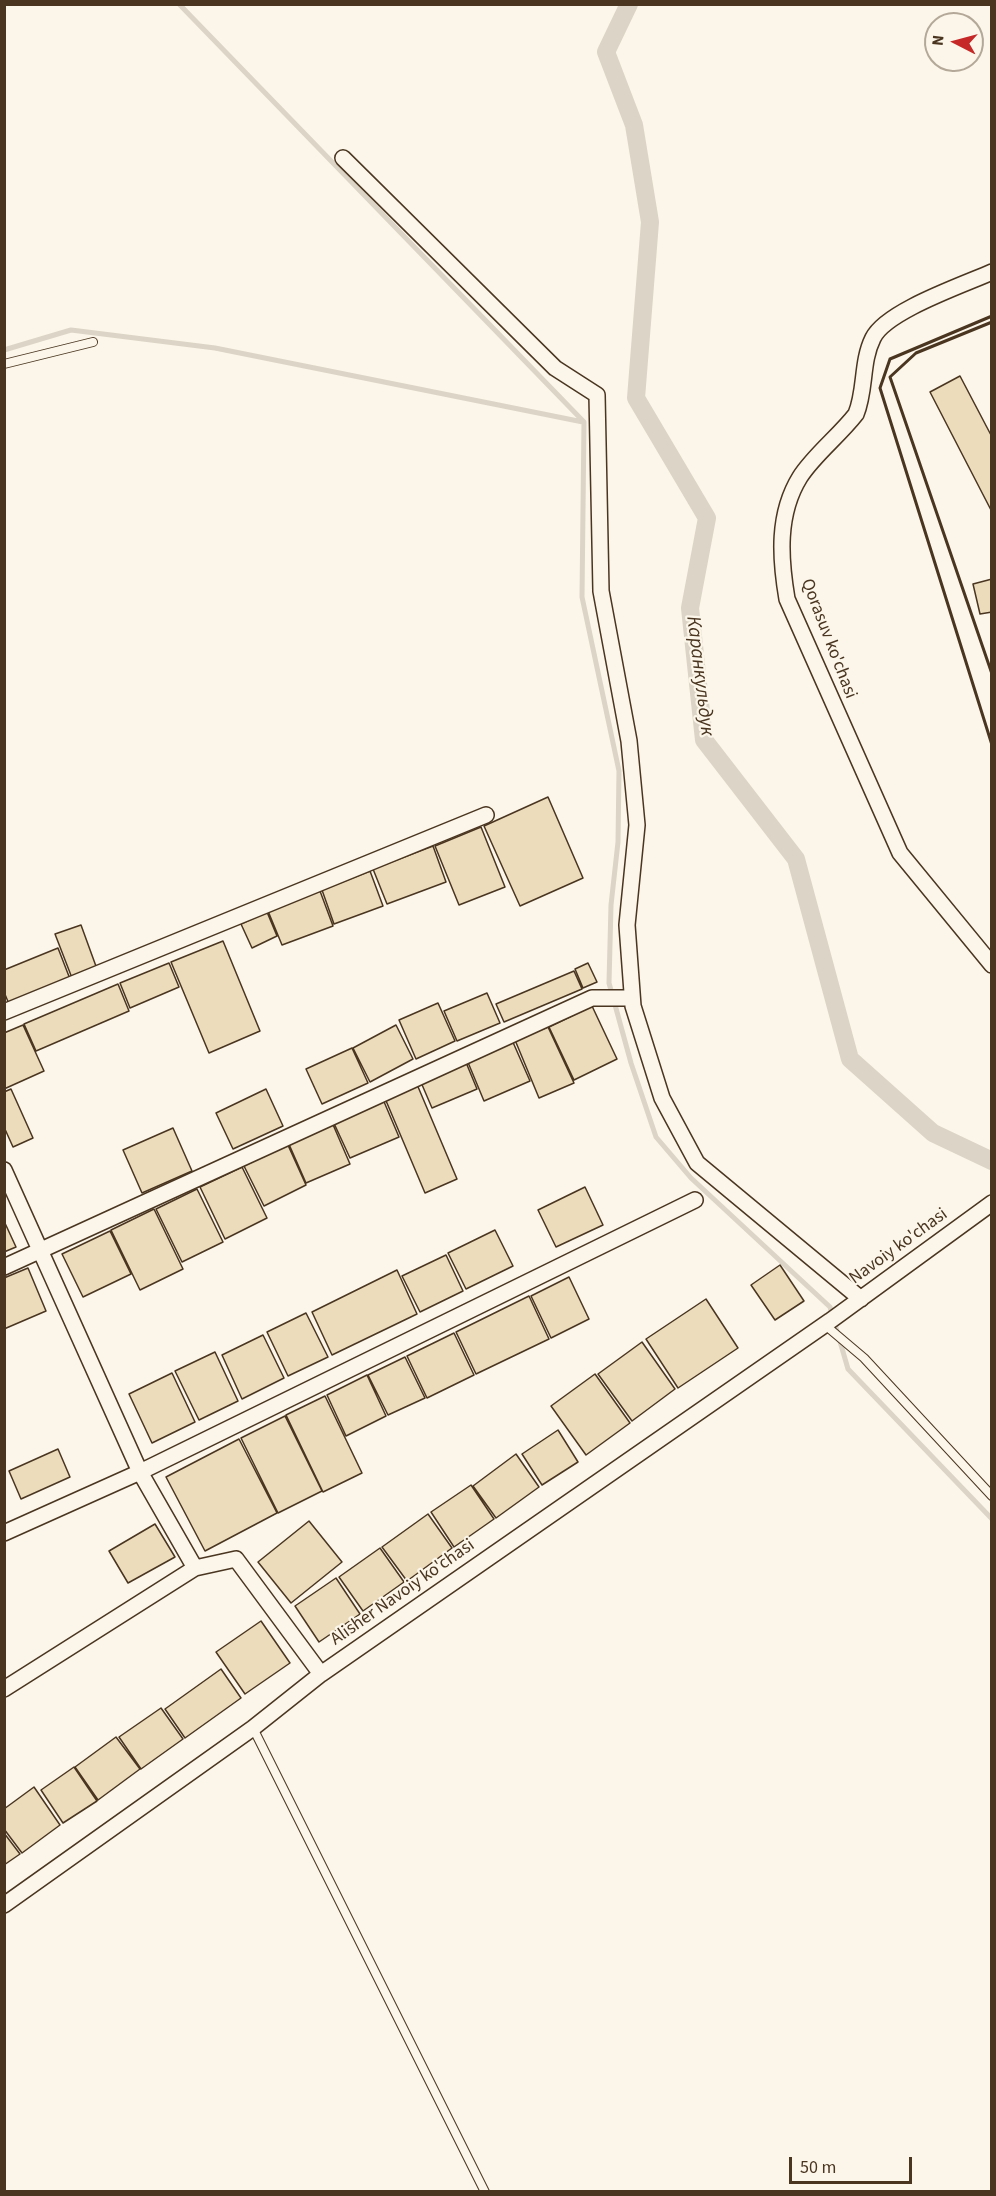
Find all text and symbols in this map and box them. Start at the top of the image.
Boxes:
north arrow [924,12,984,72]
text: N [927,34,950,47]
street label: Qorasuv ko'chasi [795,576,861,702]
water label: Каранкульдук [680,615,718,737]
street label: Navoiy ko'chasi [846,1204,952,1290]
street label: Alisher Navoiy ko'chasi [327,1535,479,1651]
scale bar [792,2145,915,2183]
text: 50 m [800,2155,836,2180]

